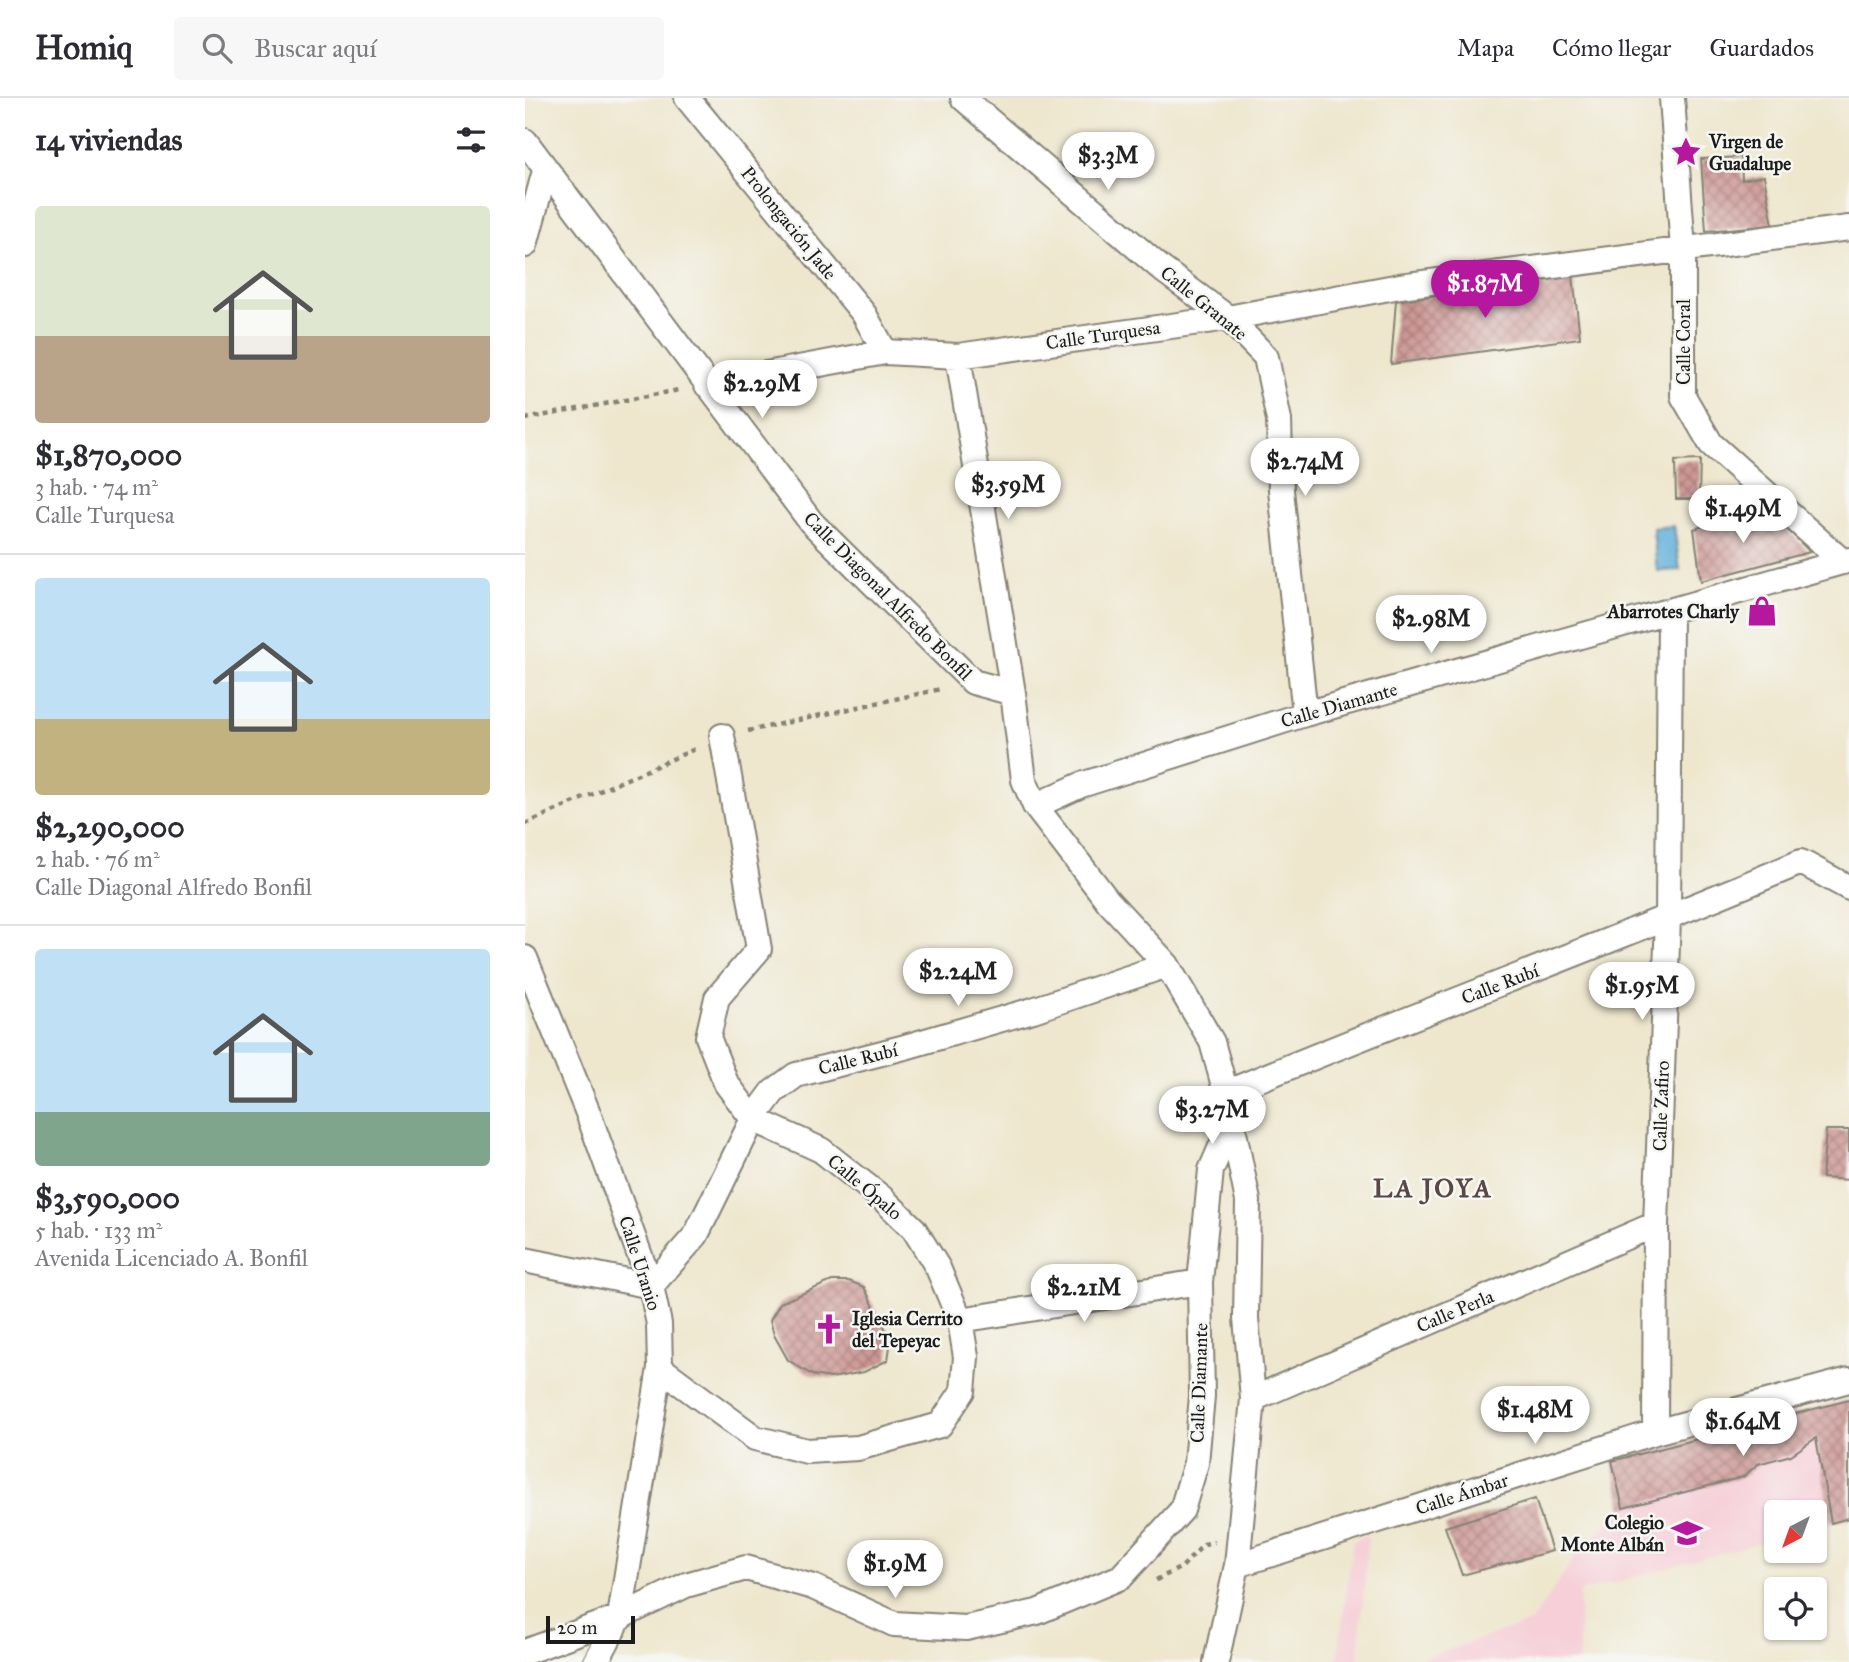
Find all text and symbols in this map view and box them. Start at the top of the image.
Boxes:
search box [174,17,664,80]
text: Homiq [35,28,132,68]
icon: search [198,29,236,67]
text: Buscar aquí [254,32,377,64]
text: Mapa [1457,33,1514,63]
text: Cómo llegar [1552,33,1671,63]
text: Guardados [1709,33,1814,63]
icon: filters [452,121,490,159]
text: 14 viviendas [35,122,183,158]
place label: Virgen de Guadalupe [1708,130,1791,176]
pin: $3.3M [1059,132,1157,192]
place icon: Virgen de Guadalupe [1669,135,1703,169]
text: $3.3M [1078,141,1138,169]
street label: Prolongación Jade [735,162,842,285]
icon: home [200,252,326,378]
pin: $1.87M [1428,260,1542,320]
street label: Calle Granate [1156,261,1252,345]
text: $1.87M [1447,269,1523,297]
street label: Calle Coral [1672,298,1695,385]
street label: Calle Turquesa [1044,315,1163,355]
pin: $2.29M [705,360,819,420]
text: $2.29M [723,369,801,397]
text: $1,870,000 [35,437,182,473]
pin: $2.74M [1248,438,1362,498]
text: $2.74M [1266,447,1344,475]
pin: $3.59M [951,462,1065,521]
text: $3.59M [971,470,1045,498]
text: 3 hab. · 74 m² [35,473,158,501]
pin: $1.49M [1686,486,1800,545]
text: $1.49M [1705,494,1781,522]
text: Calle Turquesa [35,501,174,529]
street label: Calle Diagonal Alfredo Bonfil [798,507,978,686]
shop icon: Abarrotes Charly [1745,594,1779,628]
pin: $2.98M [1374,596,1488,655]
place label: Abarrotes Charly [1605,600,1740,624]
text: $2.98M [1392,604,1470,632]
icon: home [200,624,326,750]
street label: Calle Diamante [1278,677,1400,733]
text: $2,290,000 [35,809,185,845]
text: 2 hab. · 76 m² [35,845,160,873]
text: Calle Diagonal Alfredo Bonfil [35,873,312,901]
pin: $2.24M [901,948,1015,1008]
text: $2.24M [919,957,997,985]
street label: Calle Rubí [1458,958,1543,1009]
pin: $1.95M [1585,962,1699,1022]
text: $1.95M [1605,971,1679,999]
icon: home [200,995,326,1121]
street label: Calle Rubí [816,1038,901,1080]
street label: Calle Zafiro [1648,1060,1674,1152]
pin: $3.27M [1155,1086,1269,1146]
text: $3.27M [1175,1095,1249,1123]
street label: Calle Ópalo [823,1148,908,1225]
district label: LA JOYA [1373,1172,1493,1205]
text: $3,590,000 [35,1180,180,1216]
street label: Calle Uranio [614,1213,666,1313]
text: 5 hab. · 133 m² [35,1216,162,1244]
text: Avenida Licenciado A. Bonfil [35,1244,308,1272]
pin: $2.21M [1027,1264,1141,1324]
text: $2.21M [1047,1273,1121,1301]
street label: Calle Perla [1413,1284,1498,1338]
place label: Iglesia Cerrito del Tepeyac [852,1307,963,1353]
church icon: Iglesia Cerrito del Tepeyac [812,1312,846,1346]
street label: Calle Diamante [1185,1322,1213,1443]
pin: $1.48M [1478,1386,1592,1446]
text: $1.48M [1497,1395,1573,1423]
pin: $1.64M [1686,1398,1800,1458]
text: $1.64M [1705,1407,1781,1435]
street label: Calle Ámbar [1412,1467,1512,1520]
north arrow [1764,1500,1827,1563]
map controls [1764,1500,1827,1640]
place label: Colegio Monte Albán [1561,1511,1665,1556]
school or university icon: Colegio Monte Albán [1670,1516,1704,1550]
pin: $1.9M [846,1540,944,1600]
text: $1.9M [863,1549,927,1577]
button: locate [1764,1577,1827,1640]
scale bar [546,1613,635,1645]
text: 20 m [557,1616,598,1639]

